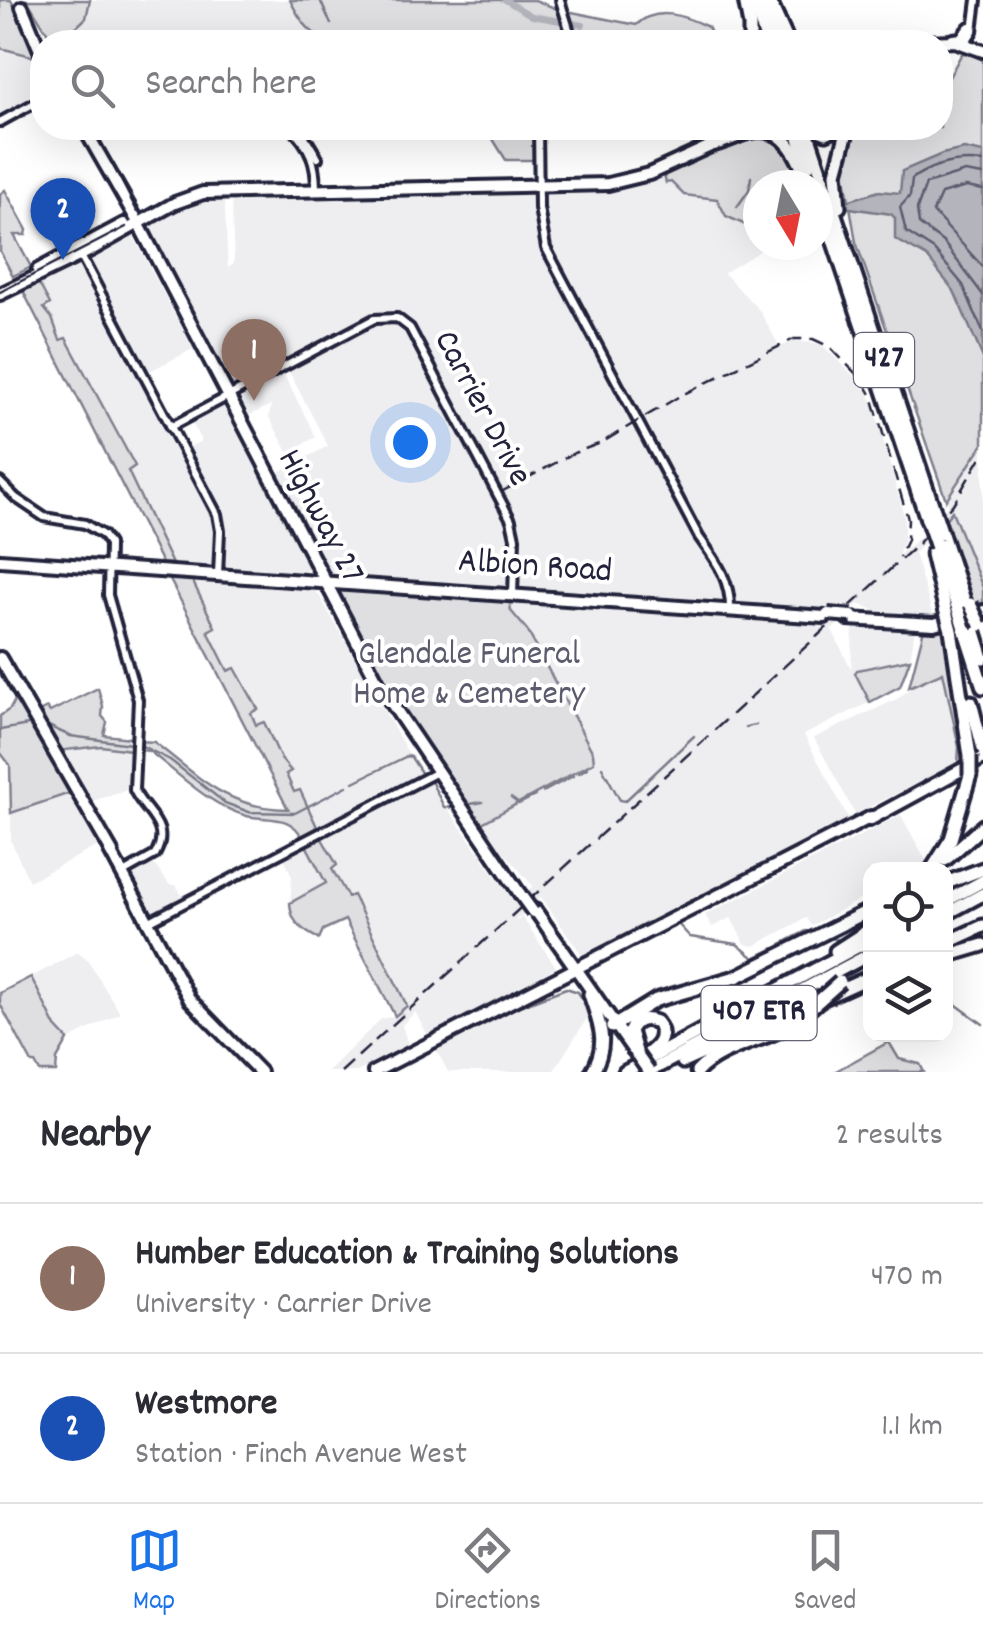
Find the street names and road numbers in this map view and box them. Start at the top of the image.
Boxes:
street label: Carrier Drive [419,322,543,496]
road number: 427 [854,333,914,387]
street label: Highway 27 [263,441,375,593]
street label: Albion Road [456,538,614,598]
road number: 407 ETR [702,986,816,1040]

